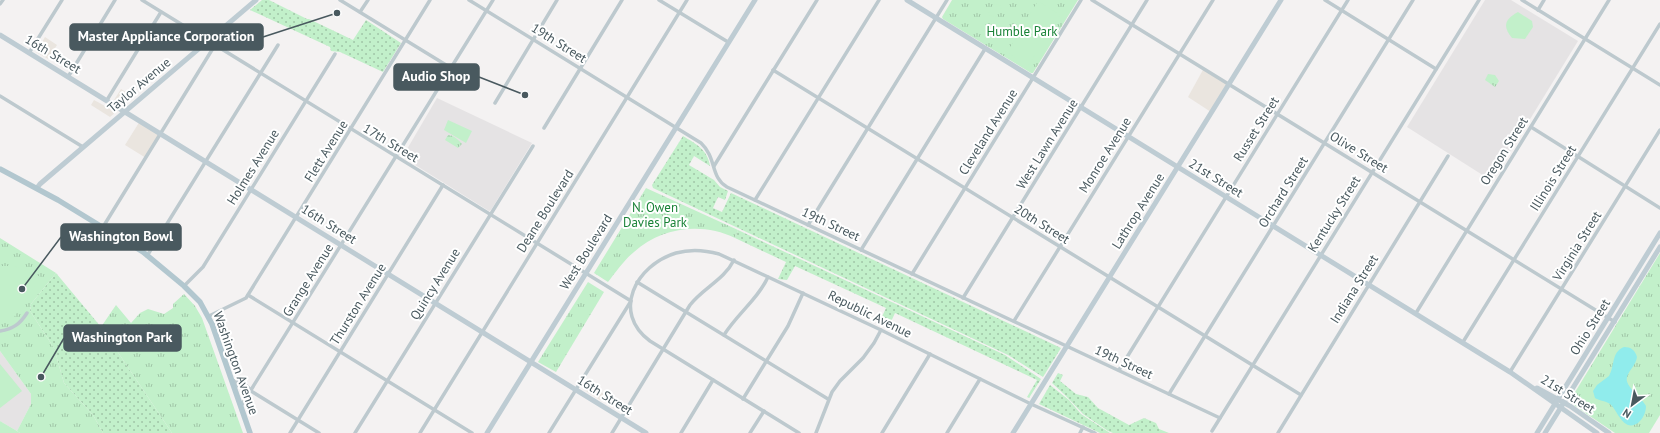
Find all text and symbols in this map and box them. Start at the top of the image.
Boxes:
street label: 19th Street [528,19,590,67]
park label: Humble Park [986,23,1058,40]
callout: Master Appliance Corporation [70,24,263,50]
text: Master Appliance Corporation [78,27,254,45]
street label: 16th Street [22,31,85,78]
street label: Taylor Avenue [104,54,174,116]
callout: Audio Shop [394,64,479,90]
text: Audio Shop [402,67,471,85]
street label: Cleveland Avenue [955,86,1021,178]
street label: Russet Street [1229,93,1283,165]
street label: West Lawn Avenue [1012,96,1082,192]
street label: Oregon Street [1476,113,1532,188]
street label: Monroe Avenue [1075,114,1135,196]
street label: Flett Avenue [300,117,352,185]
street label: 17th Street [360,120,422,167]
street label: Holmes Avenue [223,126,283,208]
street label: Olive Street [1327,127,1392,177]
street label: Illinois Street [1526,141,1580,214]
street label: Orchard Street [1254,153,1312,231]
street label: 21st Street [1186,155,1247,202]
street label: Deane Boulevard [513,166,577,256]
street label: Lathrop Avenue [1108,170,1168,252]
street label: Kentucky Street [1304,172,1364,255]
park label: N. Owen Davies Park [623,199,688,231]
street label: 16th Street [298,200,360,248]
street label: 20th Street [1011,200,1073,248]
street label: 19th Street [799,203,863,245]
street label: Virginia Street [1548,207,1606,285]
street label: West Boulevard [556,211,616,293]
callout: Washington Bowl [61,224,181,250]
text: Washington Bowl [69,227,174,245]
street label: Grange Avenue [279,240,337,320]
street label: Quincy Avenue [406,245,464,323]
street label: Indiana Street [1326,251,1382,327]
street label: Thurston Avenue [326,260,390,348]
street label: Republic Avenue [825,286,915,342]
street label: Ohio Street [1566,295,1614,358]
street label: Washington Avenue [209,309,263,417]
callout: Washington Park [64,325,181,351]
text: Washington Park [72,328,172,346]
street label: 19th Street [1092,341,1156,383]
street label: 16th Street [574,371,636,419]
street label: 21st Street [1538,371,1599,418]
north arrow [1612,385,1652,425]
text: N [1620,406,1633,421]

